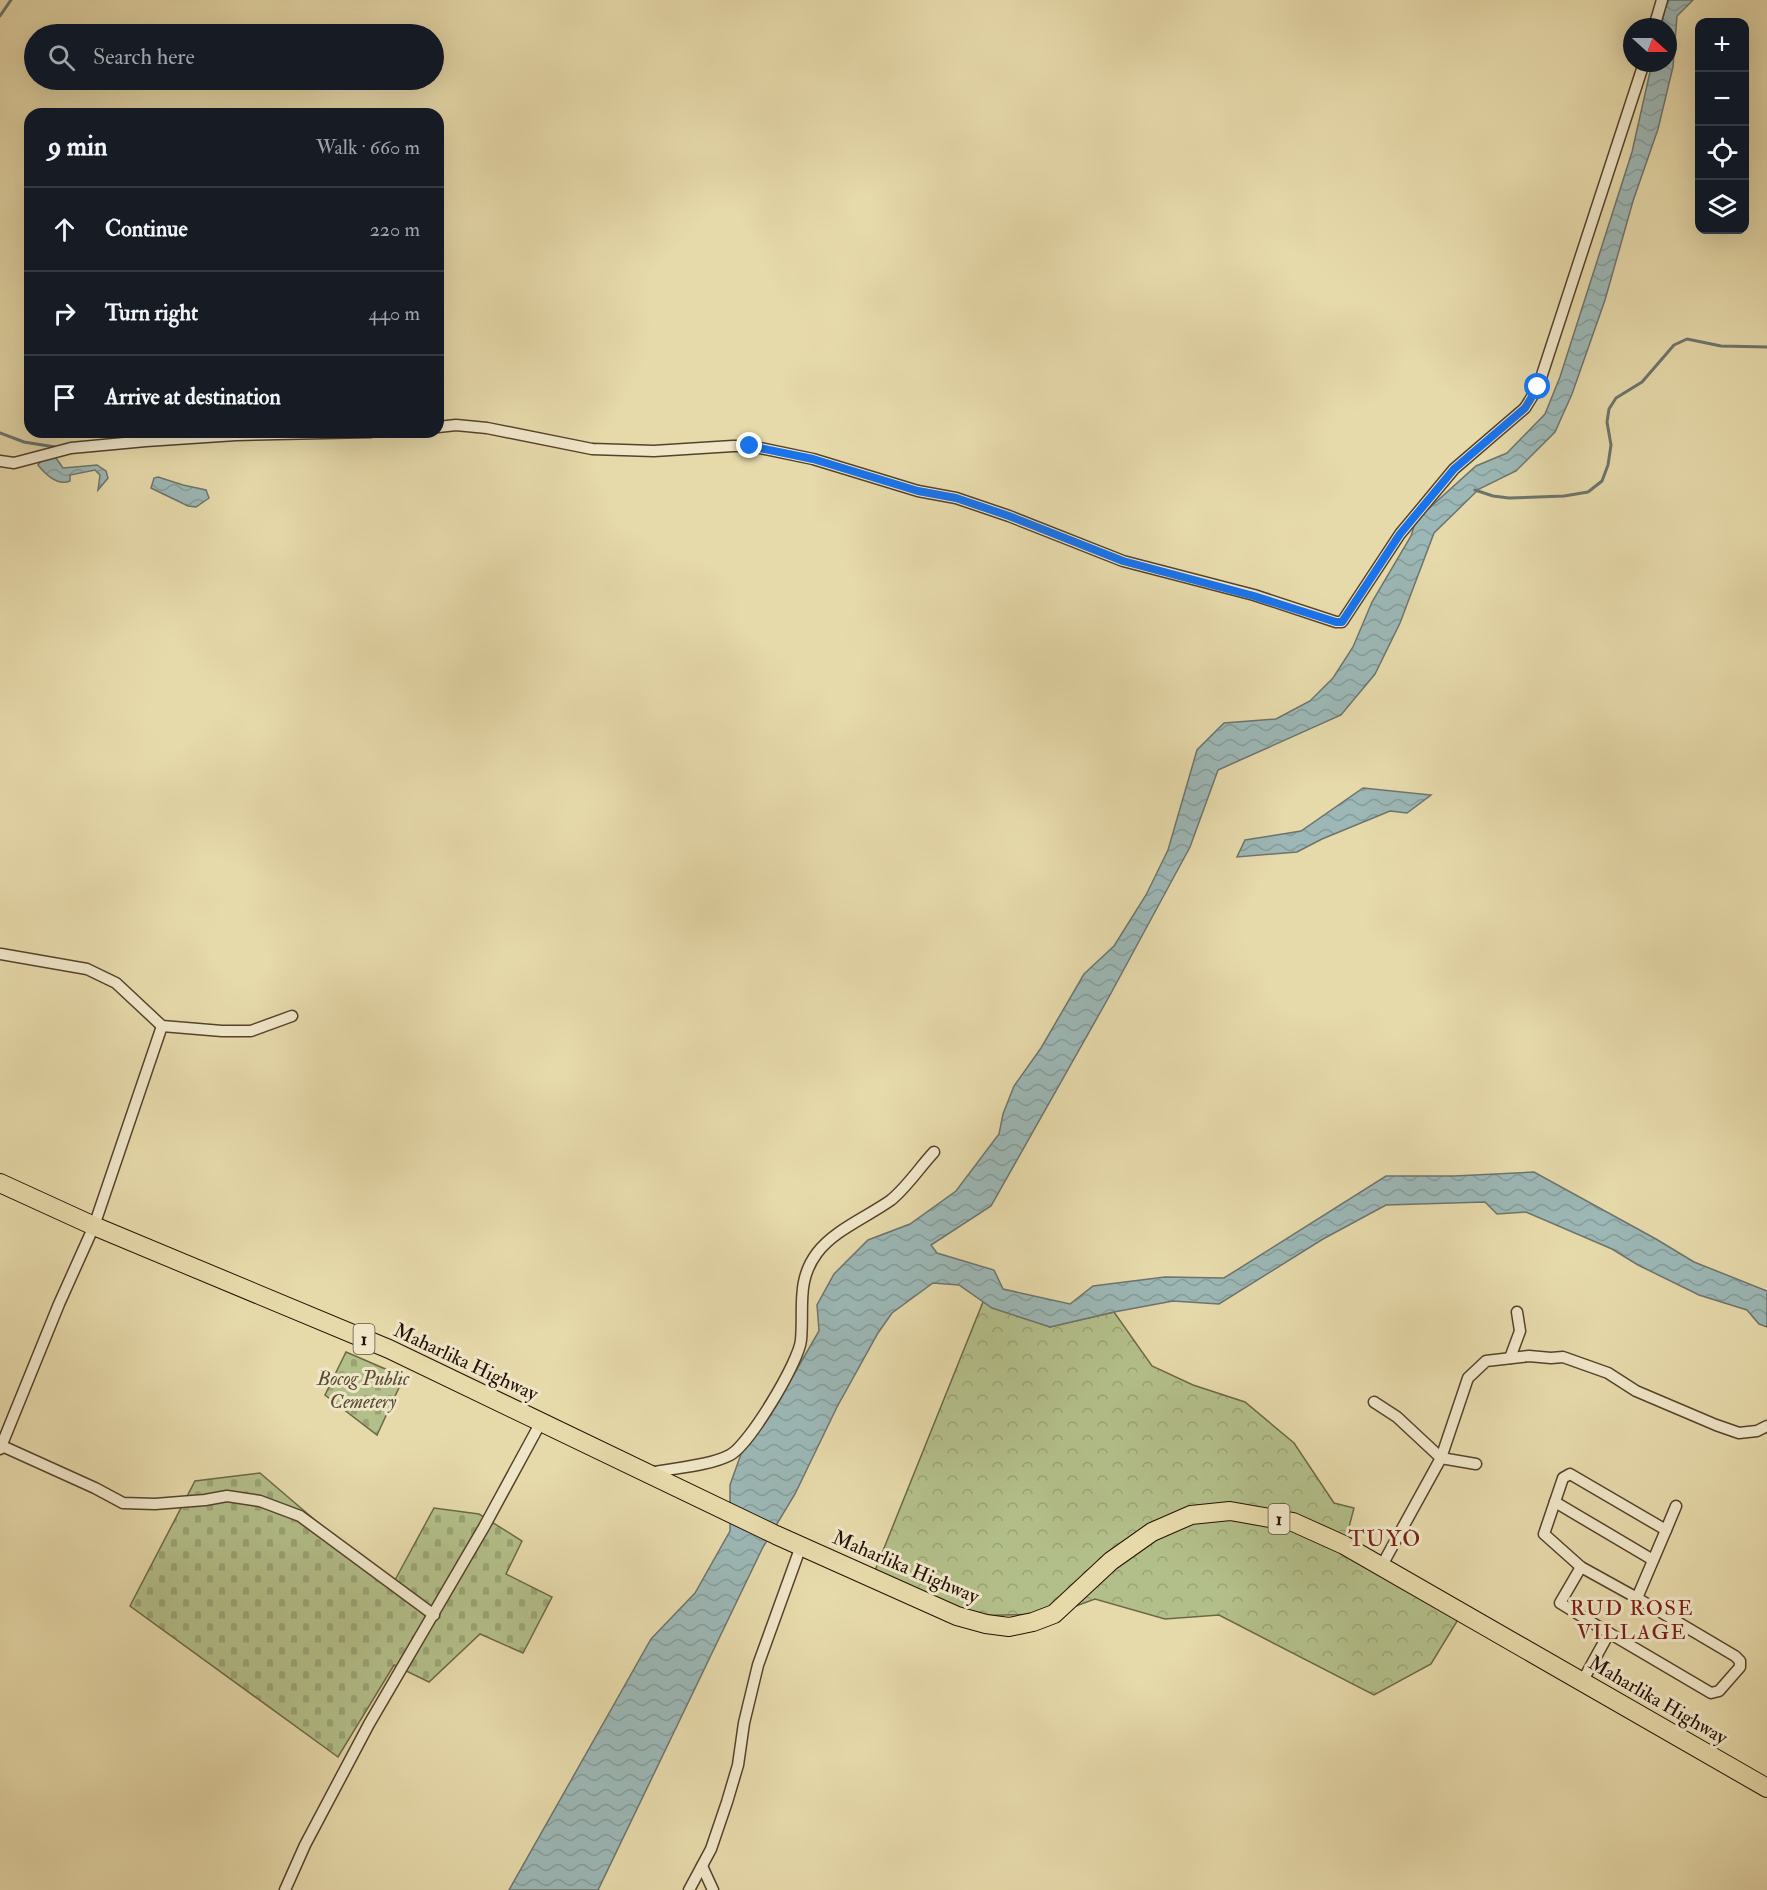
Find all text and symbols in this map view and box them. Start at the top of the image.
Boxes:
north arrow [1623,18,1677,72]
map controls [1695,18,1749,234]
button: + [1695,18,1749,72]
search box [24,24,444,90]
icon: search [45,41,78,74]
text: Search here [93,43,195,71]
button: − [1695,72,1749,126]
button: locate [1695,126,1749,180]
text: 9 min [48,131,107,163]
text: Walk · 660 m [316,135,420,160]
button: layers [1695,180,1749,234]
icon: ahead [48,213,81,246]
text: Continue [105,215,188,243]
text: 220 m [370,217,420,242]
icon: right [48,297,81,330]
text: Turn right [105,299,198,327]
text: 440 m [368,301,420,326]
route start [1524,373,1550,399]
icon: arrive [48,381,81,414]
text: Arrive at destination [105,383,281,411]
route end [736,432,762,458]
street label: Maharlika Highway [390,1318,543,1407]
road number: 1 [354,1324,374,1354]
park label: Bocog Public Cemetery [316,1366,410,1414]
road number: 1 [1268,1504,1290,1534]
street label: Maharlika Highway [829,1525,984,1610]
district label: TUYO [1348,1525,1422,1553]
district label: RUD ROSE VILLAGE [1570,1595,1694,1646]
street label: Maharlika Highway [1584,1650,1733,1751]

